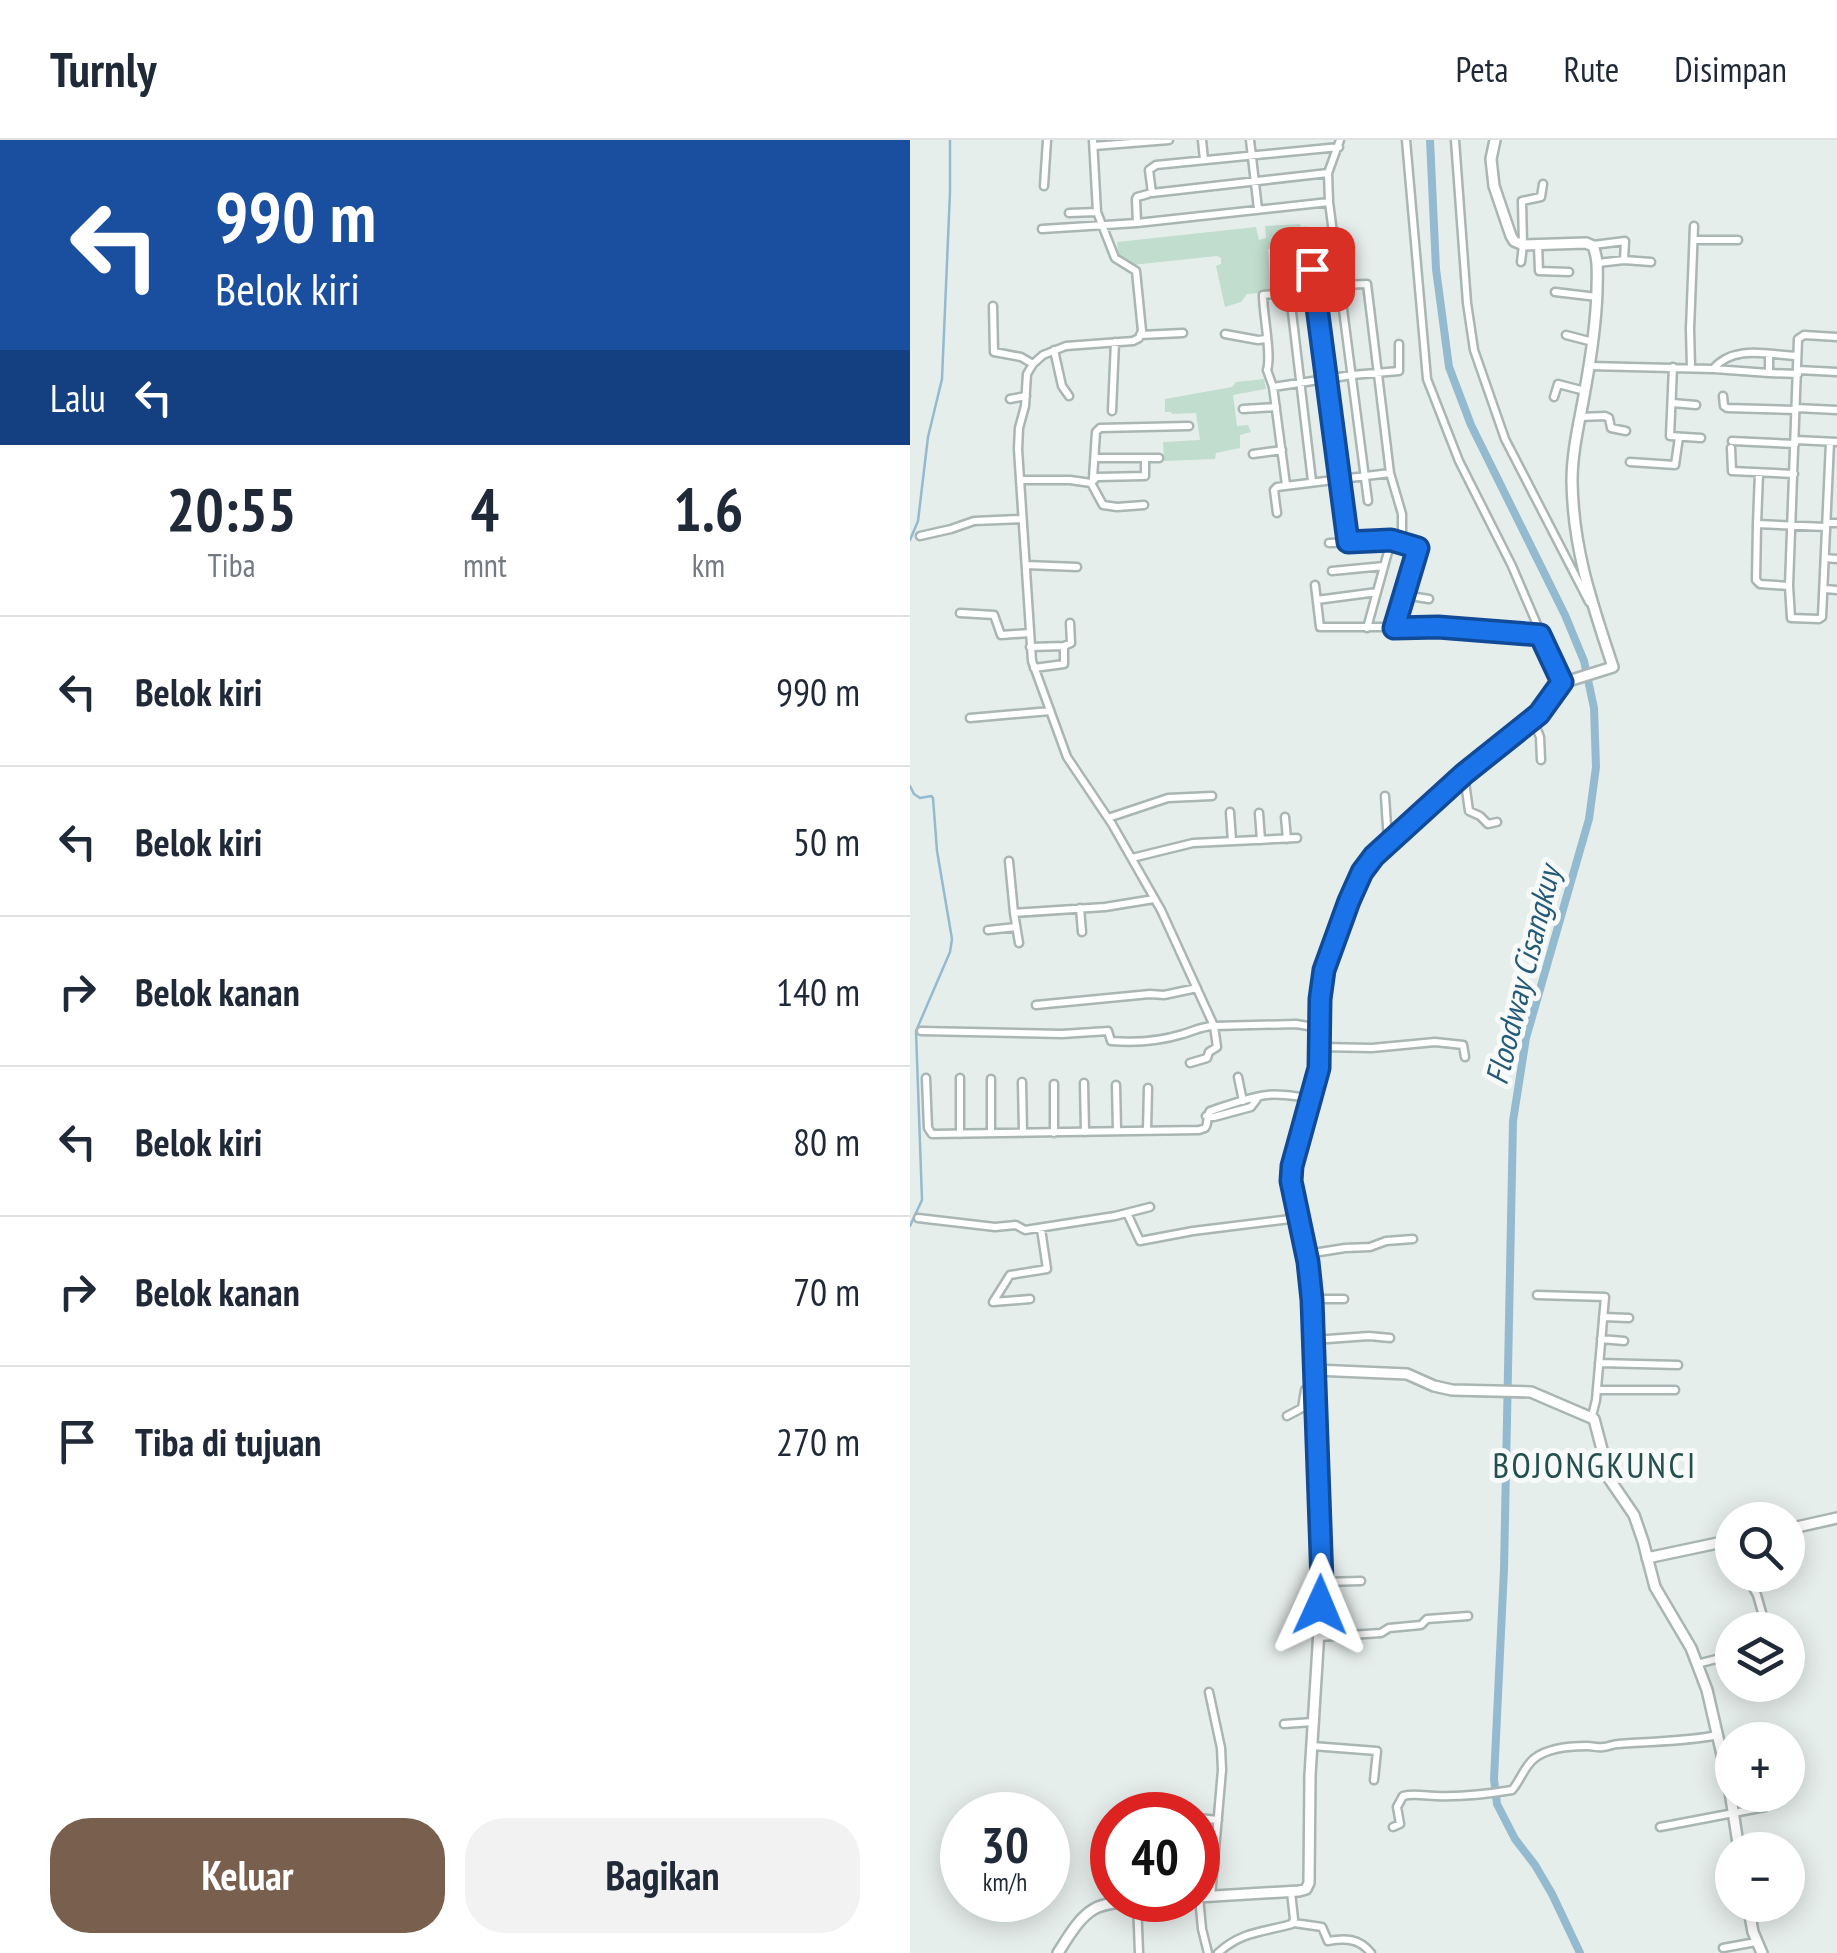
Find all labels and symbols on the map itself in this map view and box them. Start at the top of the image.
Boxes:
pin [1270,227,1355,312]
water label: Floodway Cisangkuy [1475,858,1570,1088]
district label: BOJONGKUNCI [1492,1442,1698,1488]
position arrow [1268,1553,1372,1657]
speed limit sign: 40 [1090,1792,1220,1922]

